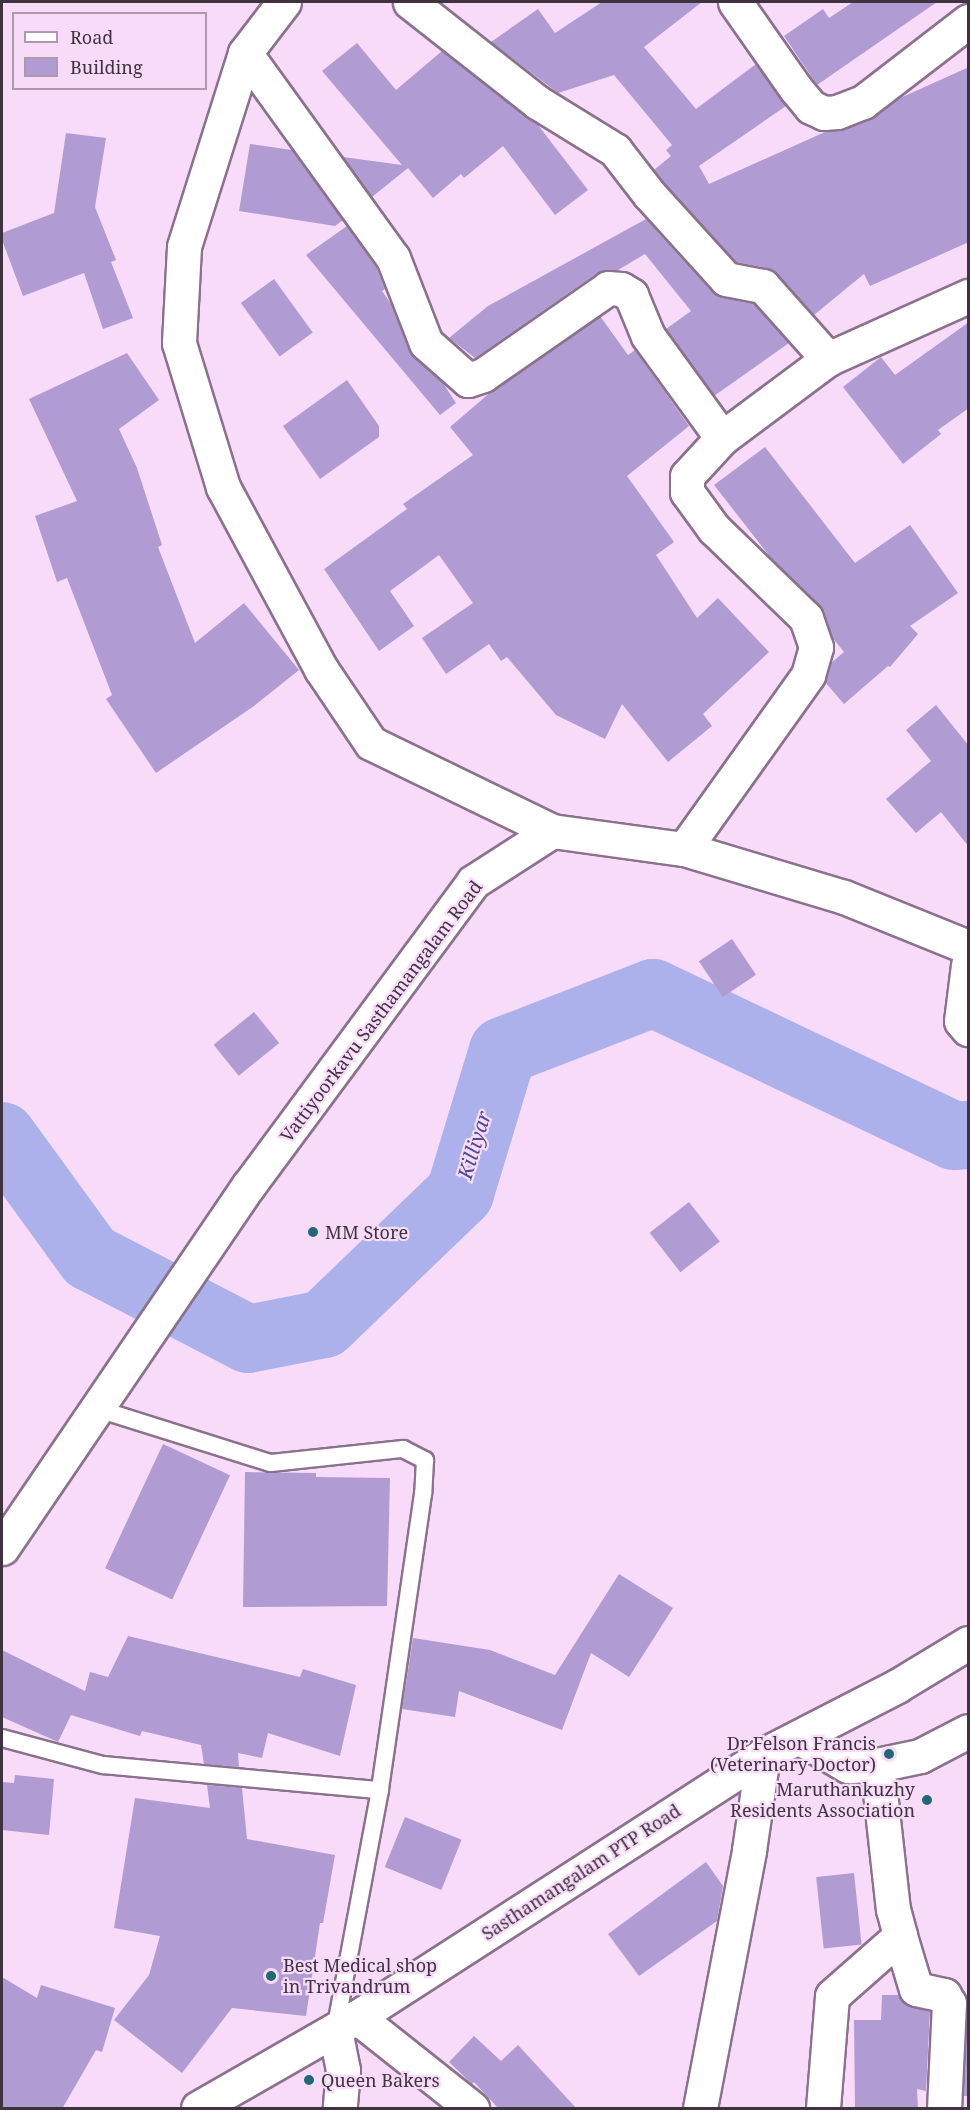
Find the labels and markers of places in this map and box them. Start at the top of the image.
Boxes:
place label: MM Store [325,1221,408,1243]
marker: MM Store [306,1225,320,1239]
place label: Dr Felson Francis (Veterinary Doctor) [710,1733,876,1776]
marker: Dr Felson Francis (Veterinary Doctor) [880,1745,898,1763]
place label: Maruthankuzhy Residents Association [730,1779,915,1822]
marker: Maruthankuzhy Residents Association [920,1793,934,1807]
place label: Best Medical shop in Trivandrum [283,1955,437,1998]
marker: Best Medical shop in Trivandrum [264,1969,278,1983]
place label: Queen Bakers [321,2069,440,2091]
marker: Queen Bakers [302,2073,316,2087]

